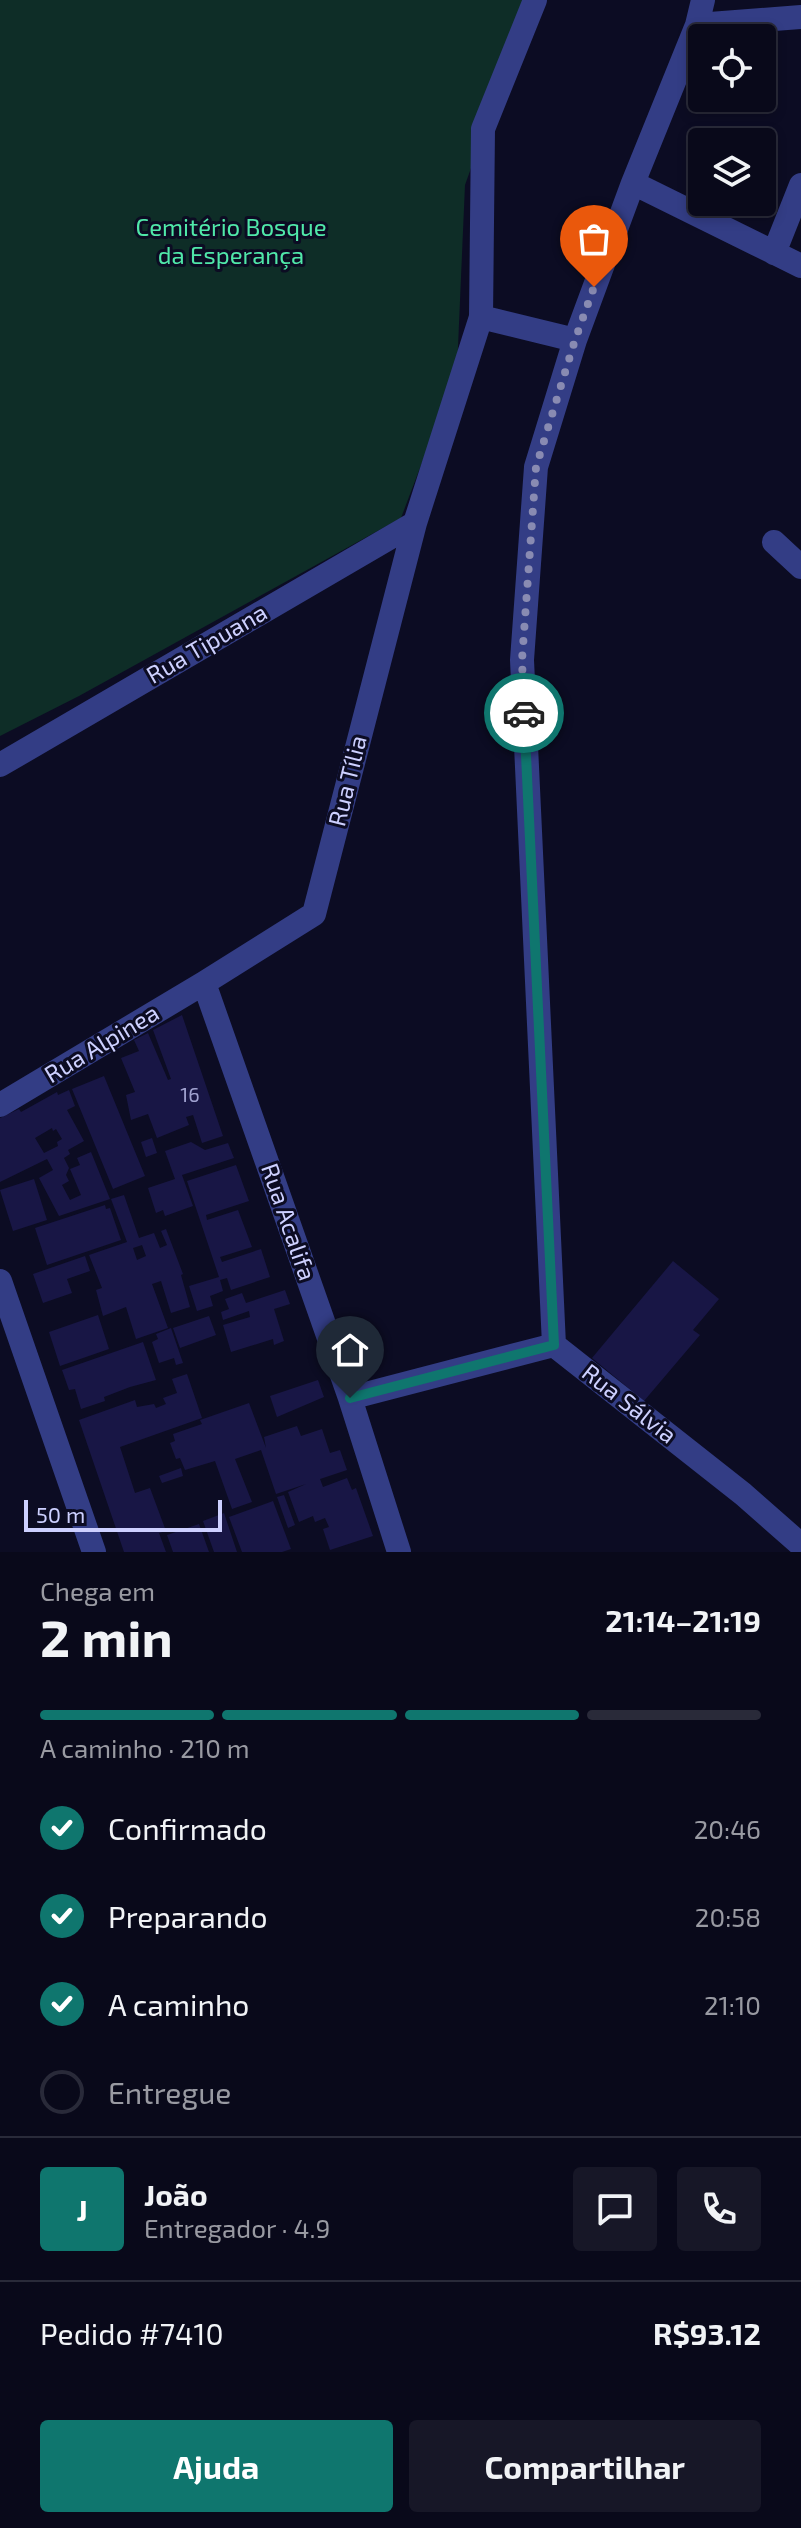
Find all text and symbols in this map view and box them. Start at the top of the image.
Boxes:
map controls [688,24,776,216]
button: locate [688,24,776,112]
button: layers [688,128,776,216]
pin [560,205,628,287]
park label: Cemitério Bosque da Esperança [135,212,327,270]
icon: bag [572,217,616,261]
street label: Rua Tipuana [141,597,272,689]
courier [484,673,564,753]
icon: car [502,691,546,735]
street label: Rua Tília [321,732,372,829]
street label: Rua Alpinea [39,997,164,1088]
house number: 16 [180,1082,200,1106]
street label: Rua Acalifa [256,1159,323,1284]
pin [316,1316,384,1398]
icon: home [328,1328,372,1372]
street label: Rua Sálvia [577,1357,683,1449]
scale bar [24,1496,222,1532]
text: 50 m [36,1501,85,1527]
text: Chega em [40,1575,155,1606]
text: 21:14–21:19 [605,1602,761,1638]
text: 2 min [40,1605,173,1667]
text: A caminho · 210 m [40,1732,249,1763]
icon: check [40,1806,84,1850]
text: Confirmado [108,1810,267,1846]
text: 20:46 [694,1813,761,1844]
icon: check [40,1894,84,1938]
text: Preparando [108,1898,267,1934]
text: 20:58 [695,1901,761,1932]
icon: check [40,1982,84,2026]
text: A caminho [108,1986,249,2022]
text: 21:10 [704,1989,761,2020]
text: Entregue [108,2074,231,2110]
button: chat [573,2167,657,2251]
button: phone [677,2167,761,2251]
text: João [144,2176,208,2212]
text: J [76,2191,88,2227]
text: Entregador · 4.9 [144,2212,330,2243]
text: Pedido #7410 [40,2315,224,2351]
text: R$93.12 [653,2315,761,2351]
button: Ajuda [40,2420,393,2512]
button: Compartilhar [409,2420,761,2512]

